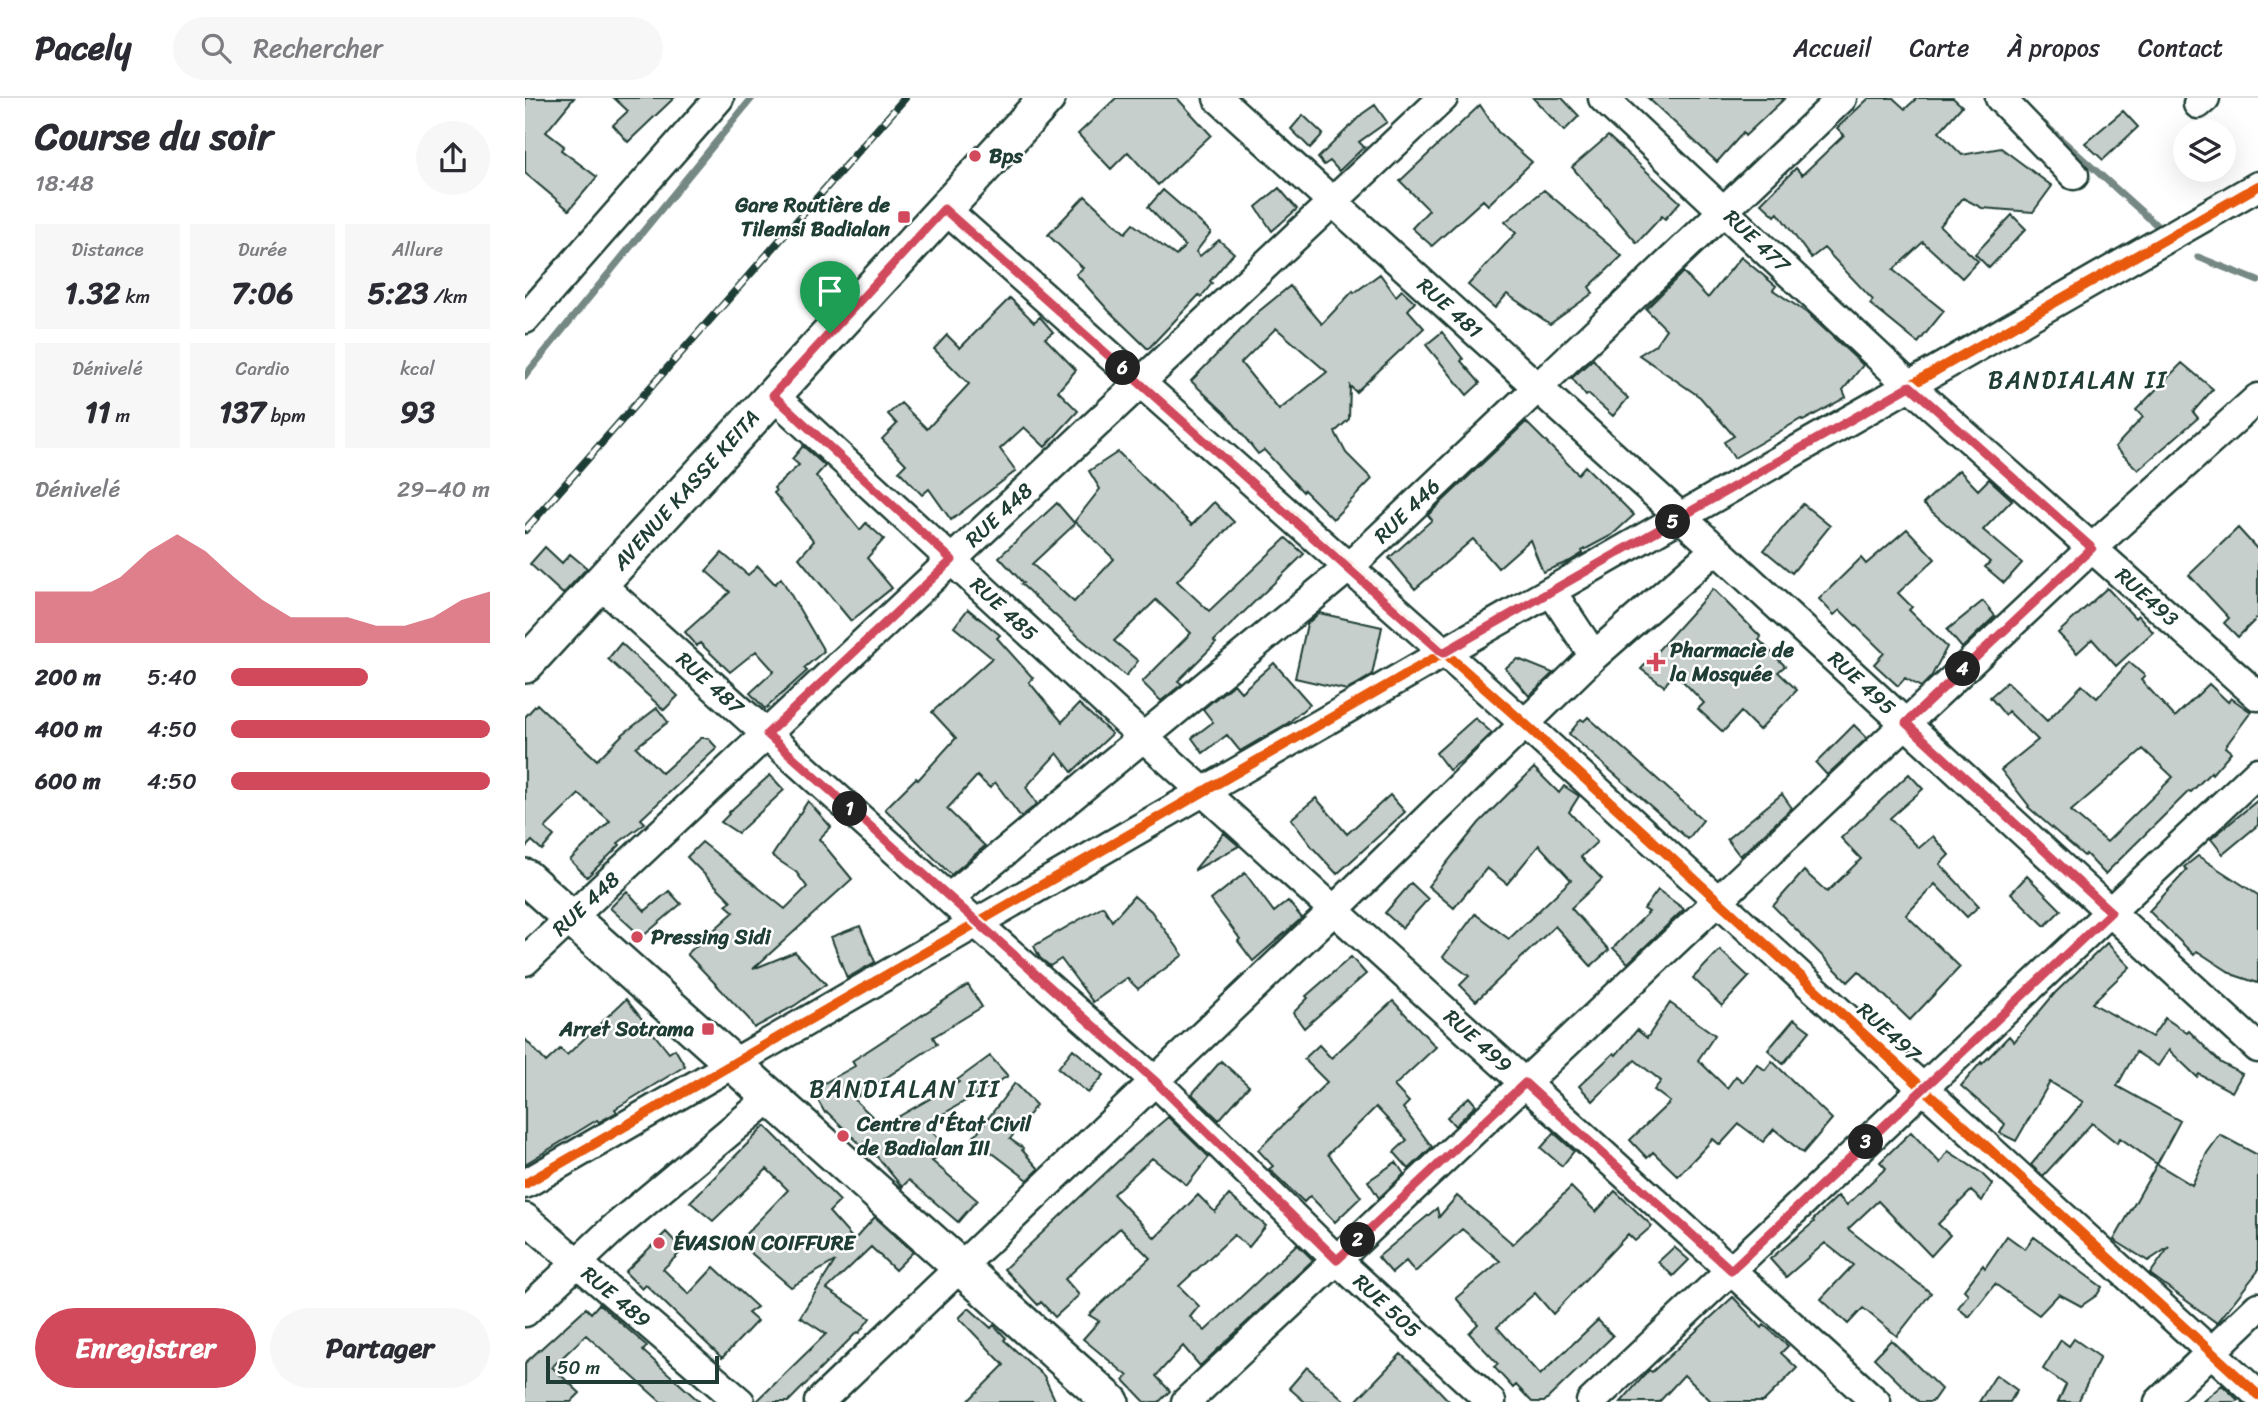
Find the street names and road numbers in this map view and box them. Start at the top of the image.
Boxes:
street label: RUE 477 [1714,200,1801,284]
street label: RUE 481 [1408,268,1492,348]
street label: AVENUE KASSE KEITA [602,401,769,580]
street label: RUE 446 [1364,469,1450,553]
street label: RUE 448 [956,473,1042,557]
street label: RUE493 [2106,558,2188,637]
street label: RUE 485 [961,567,1047,651]
street label: RUE 495 [1819,641,1905,725]
street label: RUE 487 [667,642,755,726]
street label: RUE 448 [543,862,629,946]
street label: RUE497 [1848,992,1932,1073]
street label: RUE 499 [1435,999,1522,1083]
street label: RUE 489 [572,1256,660,1338]
street label: RUE 505 [1344,1264,1430,1348]

